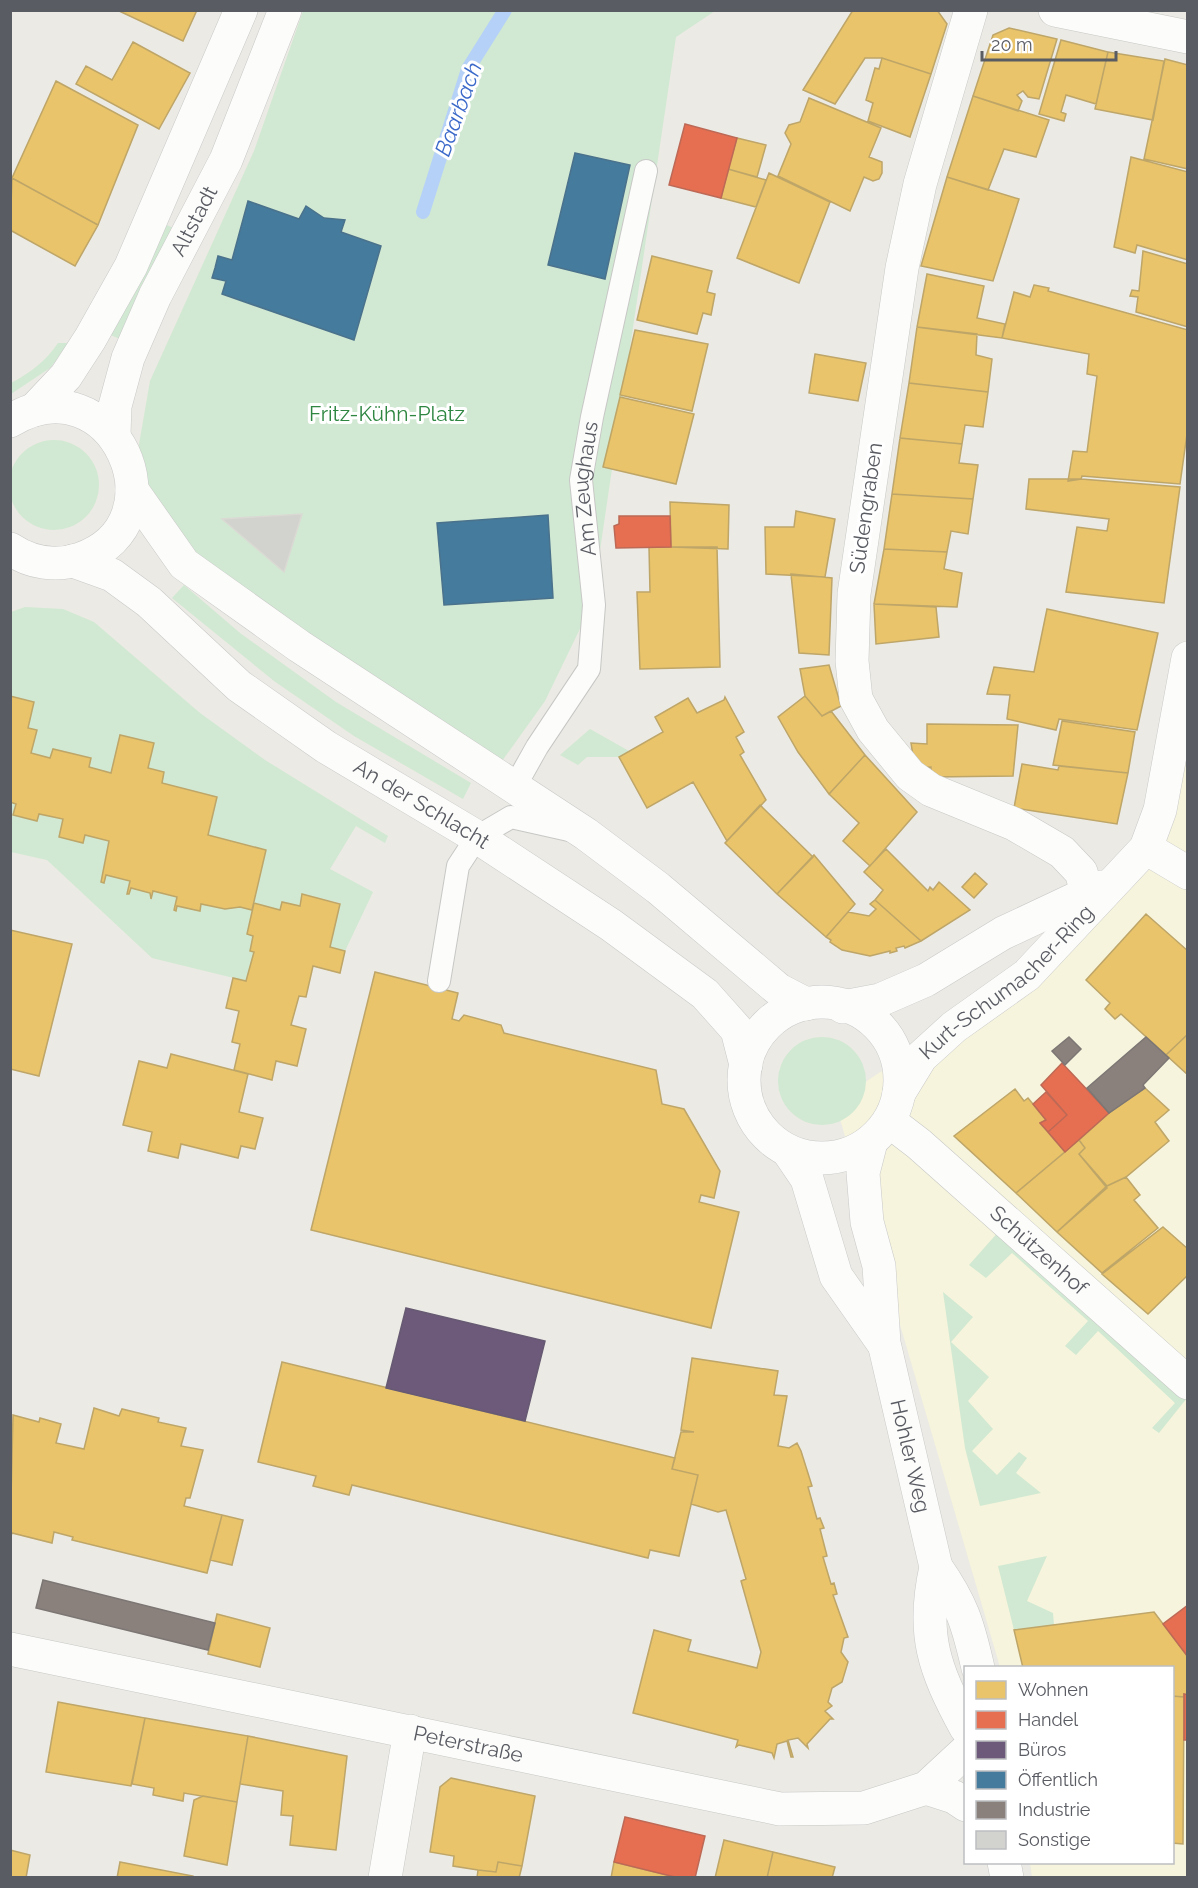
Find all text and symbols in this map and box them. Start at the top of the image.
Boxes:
scale bar [982,24,1116,62]
text: 20 m [991,34,1033,55]
water label: Baarbach [429,59,487,159]
street label: Altstadt [165,181,222,260]
park label: Fritz-Kühn-Platz [309,401,465,426]
street label: Am Zeughaus [568,419,603,558]
street label: Südengraben [844,441,887,575]
street label: An der Schlacht [349,753,495,854]
street label: Kurt-Schumacher-Ring [914,899,1098,1065]
street label: Schützenhof [985,1200,1094,1301]
street label: Hohler Weg [885,1397,936,1515]
legend [964,1666,1174,1864]
text: Wohnen [1018,1679,1088,1700]
text: Handel [1018,1709,1078,1730]
street label: Peterstraße [411,1720,525,1767]
text: Büros [1018,1739,1066,1760]
text: Öffentlich [1018,1769,1098,1790]
text: Industrie [1018,1799,1091,1820]
text: Sonstige [1018,1829,1091,1850]

